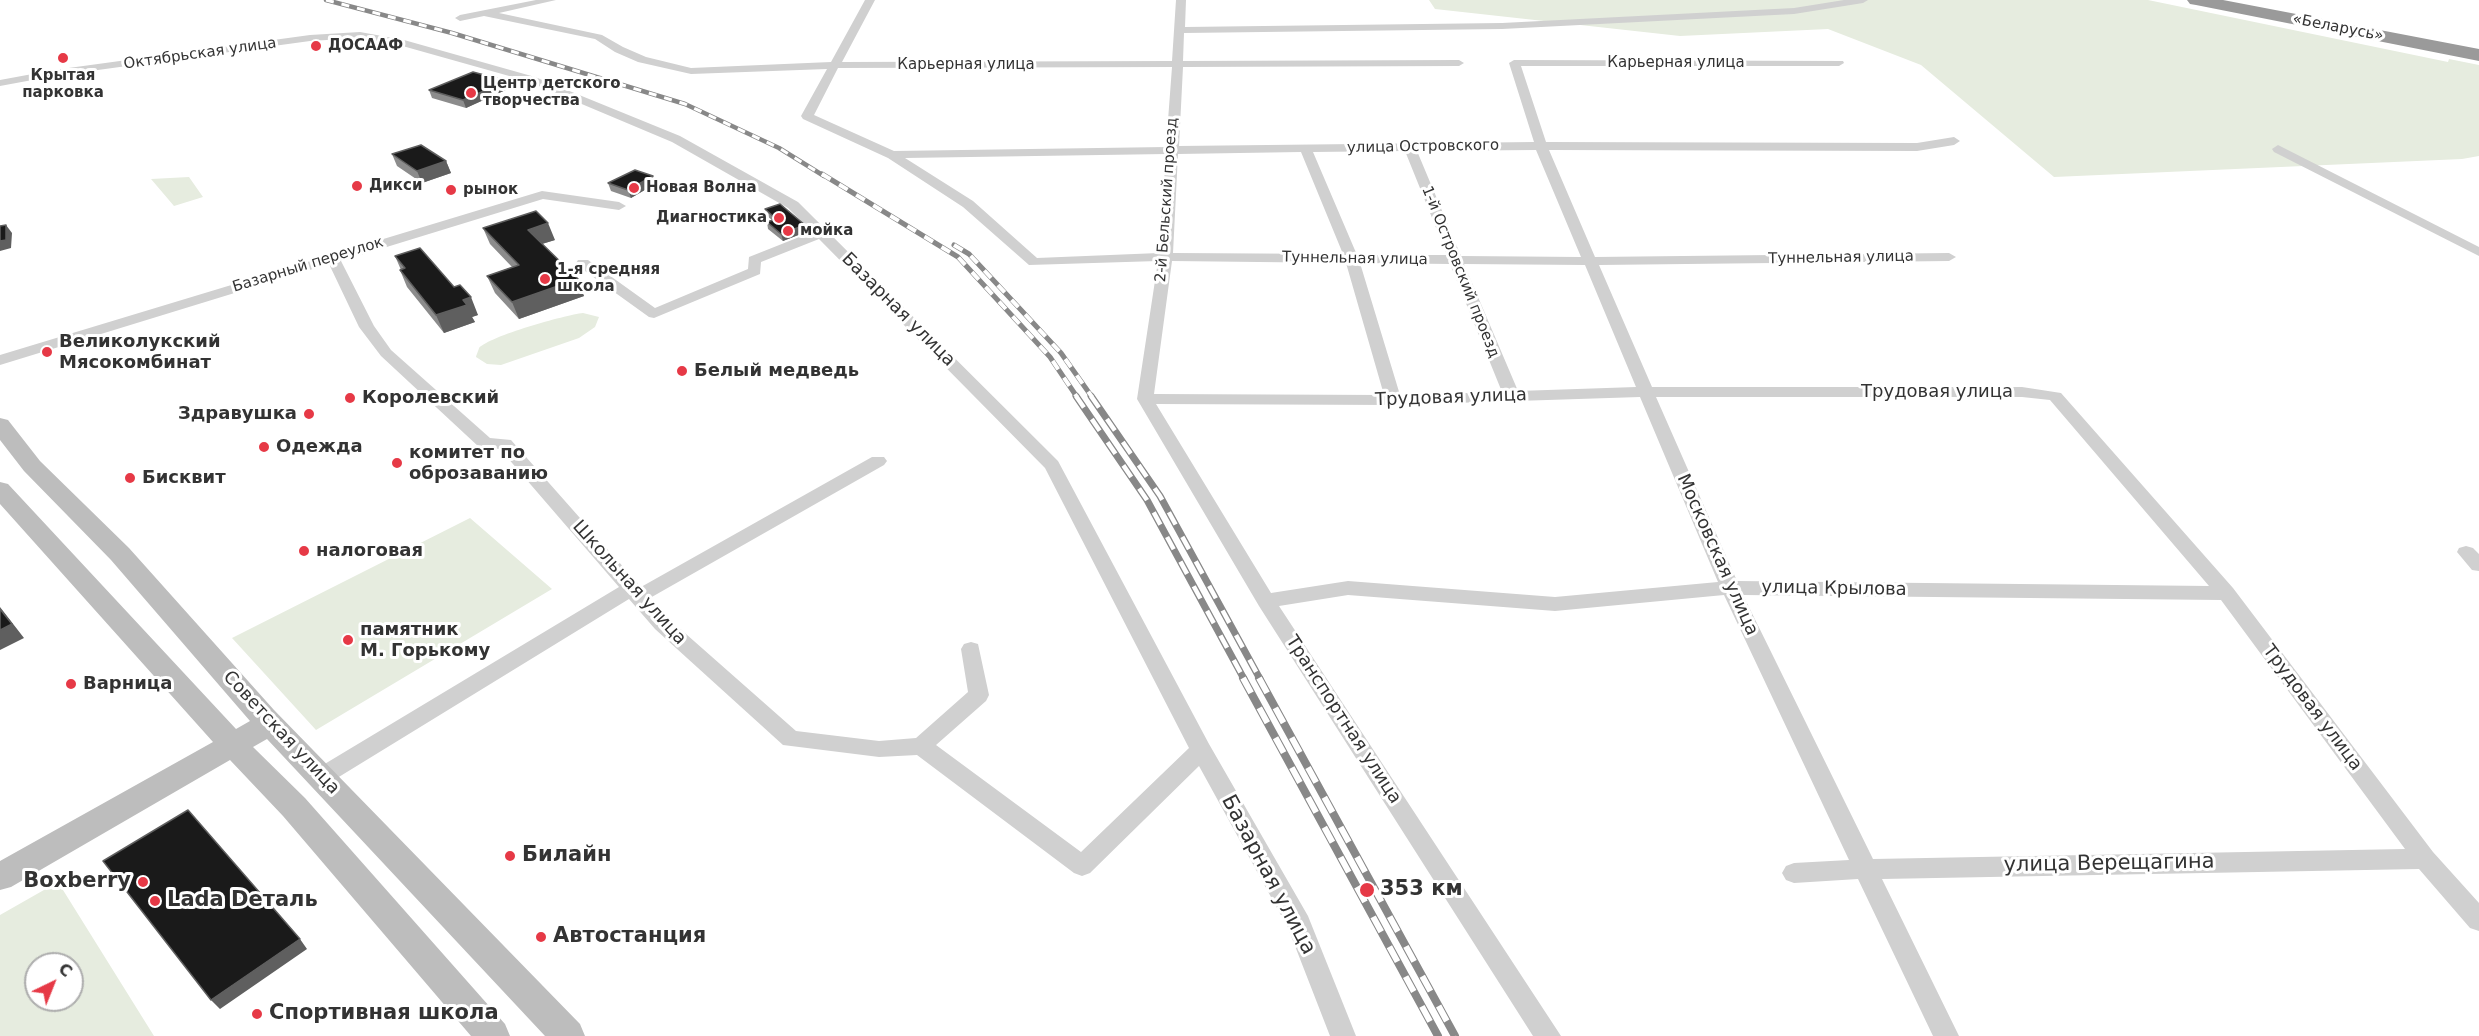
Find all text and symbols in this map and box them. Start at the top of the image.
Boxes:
street label: «Беларусь» [2291,10,2385,46]
street label: Октябрьская улица [122,34,278,74]
place label: ДОСААФ [328,37,403,55]
marker: ДОСААФ [309,39,323,53]
marker: Крытая парковка [56,51,70,65]
street label: Карьерная улица [1607,54,1745,72]
street label: Карьерная улица [897,56,1035,74]
place label: Крытая парковка [22,67,104,102]
place label: Центр детского творчества [483,75,621,110]
marker: Центр детского творчества [464,86,478,100]
street label: 2-й Бельский проезд [1152,117,1182,283]
street label: улица Островского [1347,137,1499,157]
place label: Дикси [369,177,422,195]
marker: Дикси [350,179,364,193]
place label: Новая Волна [646,179,757,197]
place label: рынок [463,181,518,199]
marker: Новая Волна [627,181,641,195]
marker: рынок [444,183,458,197]
street label: 1-й Островский проезд [1417,184,1503,360]
place label: Диагностика [656,209,767,227]
marker: Диагностика [772,211,786,225]
place label: мойка [800,222,853,240]
marker: мойка [781,224,795,238]
street label: Базарный переулок [230,233,386,297]
street label: Туннельная улица [1768,248,1914,268]
street label: Базарная улица [837,249,959,371]
street label: Туннельная улица [1282,249,1428,269]
place label: 1-я средняя школа [557,261,660,296]
marker: 1-я средняя школа [538,272,552,286]
place label: Великолукский Мясокомбинат [59,331,221,374]
marker: Великолукский Мясокомбинат [40,345,54,359]
place label: Белый медведь [694,360,859,382]
marker: Белый медведь [675,364,689,378]
street label: Трудовая улица [1861,381,2013,403]
street label: Трудовая улица [1375,385,1527,411]
place label: Королевский [362,387,499,409]
marker: Королевский [343,391,357,405]
place label: Здравушка [178,403,297,425]
marker: Здравушка [302,407,316,421]
place label: Одежда [276,436,363,458]
marker: Одежда [257,440,271,454]
place label: комитет по оброзаванию [409,442,548,484]
marker: комитет по оброзаванию [390,456,404,470]
place label: Бисквит [142,467,226,489]
marker: Бисквит [123,471,137,485]
street label: Московская улица [1672,471,1762,639]
street label: Школьная улица [568,516,690,650]
place label: налоговая [316,540,423,562]
marker: налоговая [297,544,311,558]
street label: улица Крылова [1761,577,1907,601]
place label: памятник М. Горькому [360,619,490,662]
street label: Транспортная улица [1280,632,1406,808]
marker: памятник М. Горькому [341,633,355,647]
street label: Трудовая улица [2258,641,2366,775]
street label: Советская улица [218,667,344,799]
place label: Варница [83,673,172,695]
marker: Варница [64,677,78,691]
street label: Базарная улица [1215,791,1321,959]
place label: Билайн [522,843,611,869]
marker: Билайн [503,849,517,863]
street label: улица Верещагина [2003,850,2215,878]
place label: Boxberry [23,869,131,895]
marker: Boxberry [136,875,150,889]
place label: 353 км [1380,877,1463,903]
marker: 353 км [1358,881,1376,899]
place label: Lada Dеталь [167,888,318,914]
marker: Lada Dеталь [148,894,162,908]
place label: Автостанция [553,924,706,950]
marker: Автостанция [534,930,548,944]
north arrow [24,952,84,1012]
text: С [54,959,76,981]
place label: Спортивная школа [269,1001,499,1027]
marker: Спортивная школа [250,1007,264,1021]

